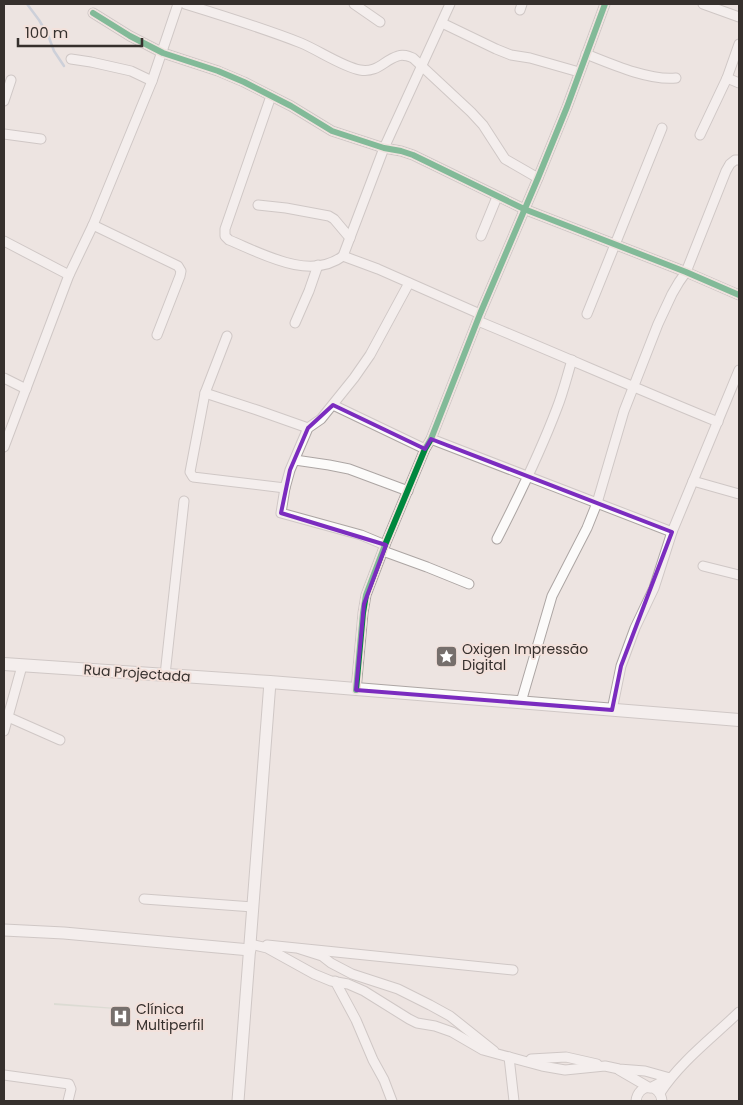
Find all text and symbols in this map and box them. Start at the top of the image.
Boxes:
scale bar [18,15,141,47]
text: 100 m [25,22,68,43]
place label: Oxigen Impressão Digital [462,639,588,675]
place icon: Oxigen Impressão Digital [434,645,458,669]
street label: Rua Projectada [83,659,191,687]
place label: Clínica Multiperfil [136,999,204,1035]
hospital icon: Clínica Multiperfil [108,1005,132,1029]

